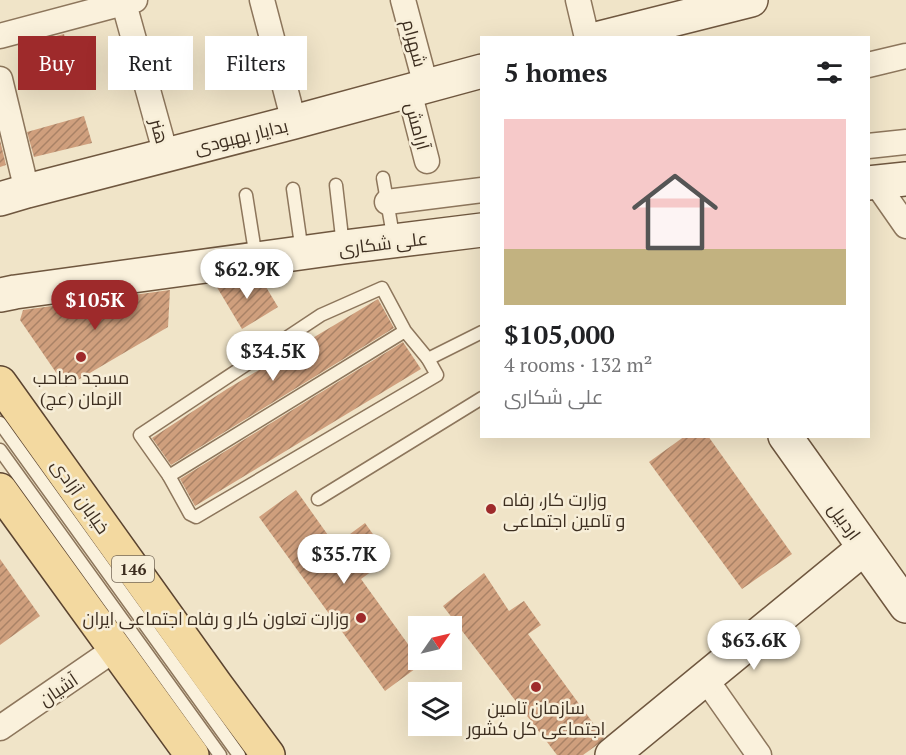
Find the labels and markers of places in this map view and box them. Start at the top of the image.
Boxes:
pin: $62.9K [198,249,296,300]
pin: $105K [53,280,137,331]
pin: $34.5K [224,331,322,382]
marker: مسجد صاحب الزمان (عج) [74,350,88,364]
place label: مسجد صاحب الزمان (عج) [33,365,129,411]
place label: وزارت کار، رفاه و تامین اجتماعی [503,487,625,532]
marker: وزارت کار، رفاه و تامین اجتماعی [484,502,498,516]
pin: $35.7K [295,534,393,585]
place label: وزارت تعاون کار و رفاه اجتماعی ایران [82,606,349,630]
marker: وزارت تعاون کار و رفاه اجتماعی ایران [354,611,368,625]
pin: $63.6K [705,620,803,671]
marker: سازمان تامین اجتماعی کل کشور [529,680,543,694]
place label: سازمان تامین اجتماعی کل کشور [466,695,605,740]

